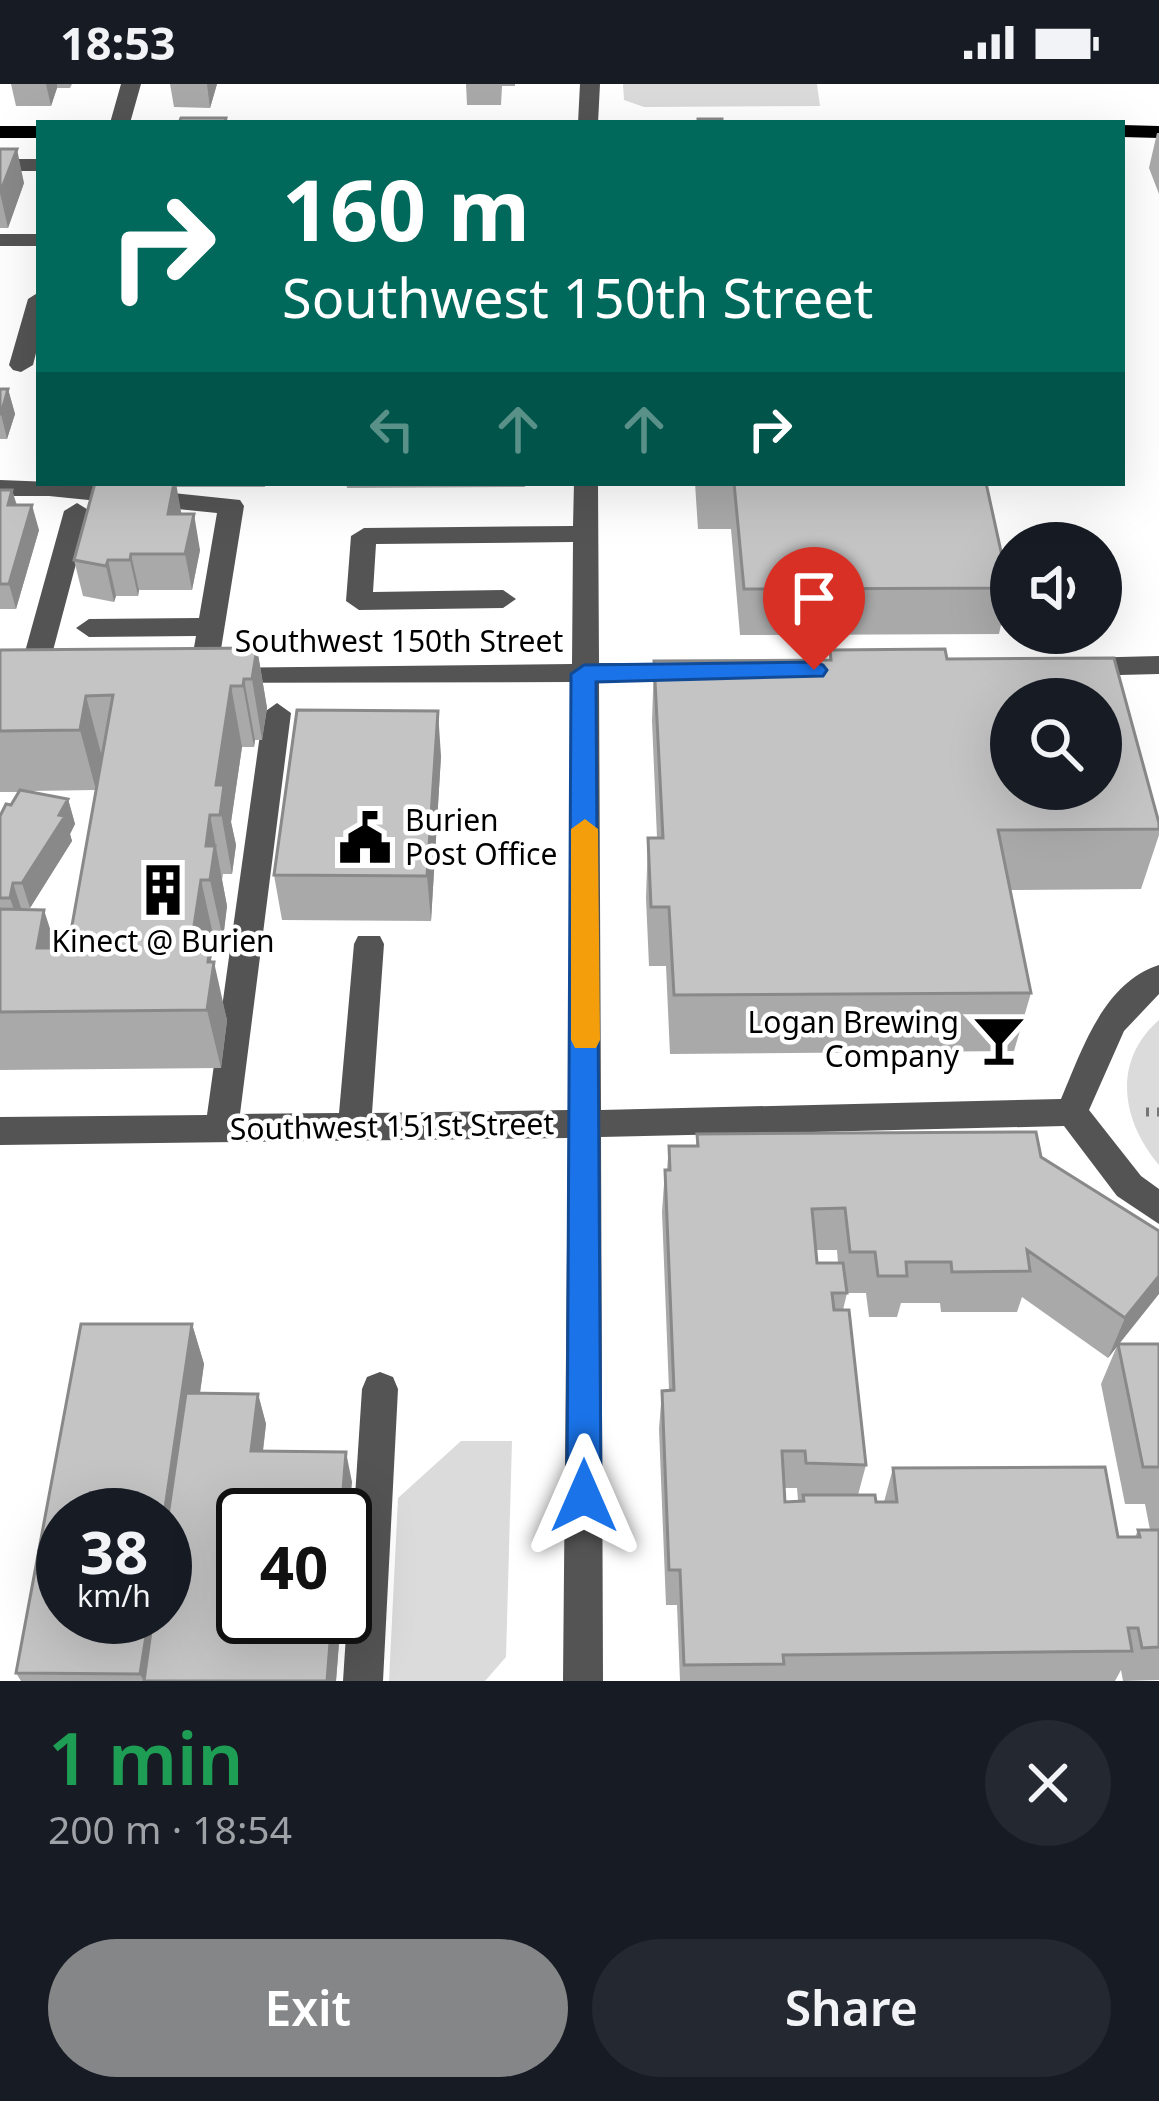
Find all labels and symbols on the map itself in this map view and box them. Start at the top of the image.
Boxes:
pin [763,547,865,670]
street label: Southwest 150th Street [235,620,563,661]
place label: Burien Post Office [405,799,557,874]
public building icon: Burien Post Office [336,809,394,867]
building icon: Kinect @ Burien [134,861,192,919]
place label: Kinect @ Burien [51,920,275,961]
place label: Logan Brewing Company [748,1001,960,1076]
bar icon: Logan Brewing Company [970,1011,1028,1069]
street label: Southwest 151st Street [230,1102,555,1149]
position arrow [521,1433,647,1559]
speed limit sign: 40 [216,1488,372,1644]

